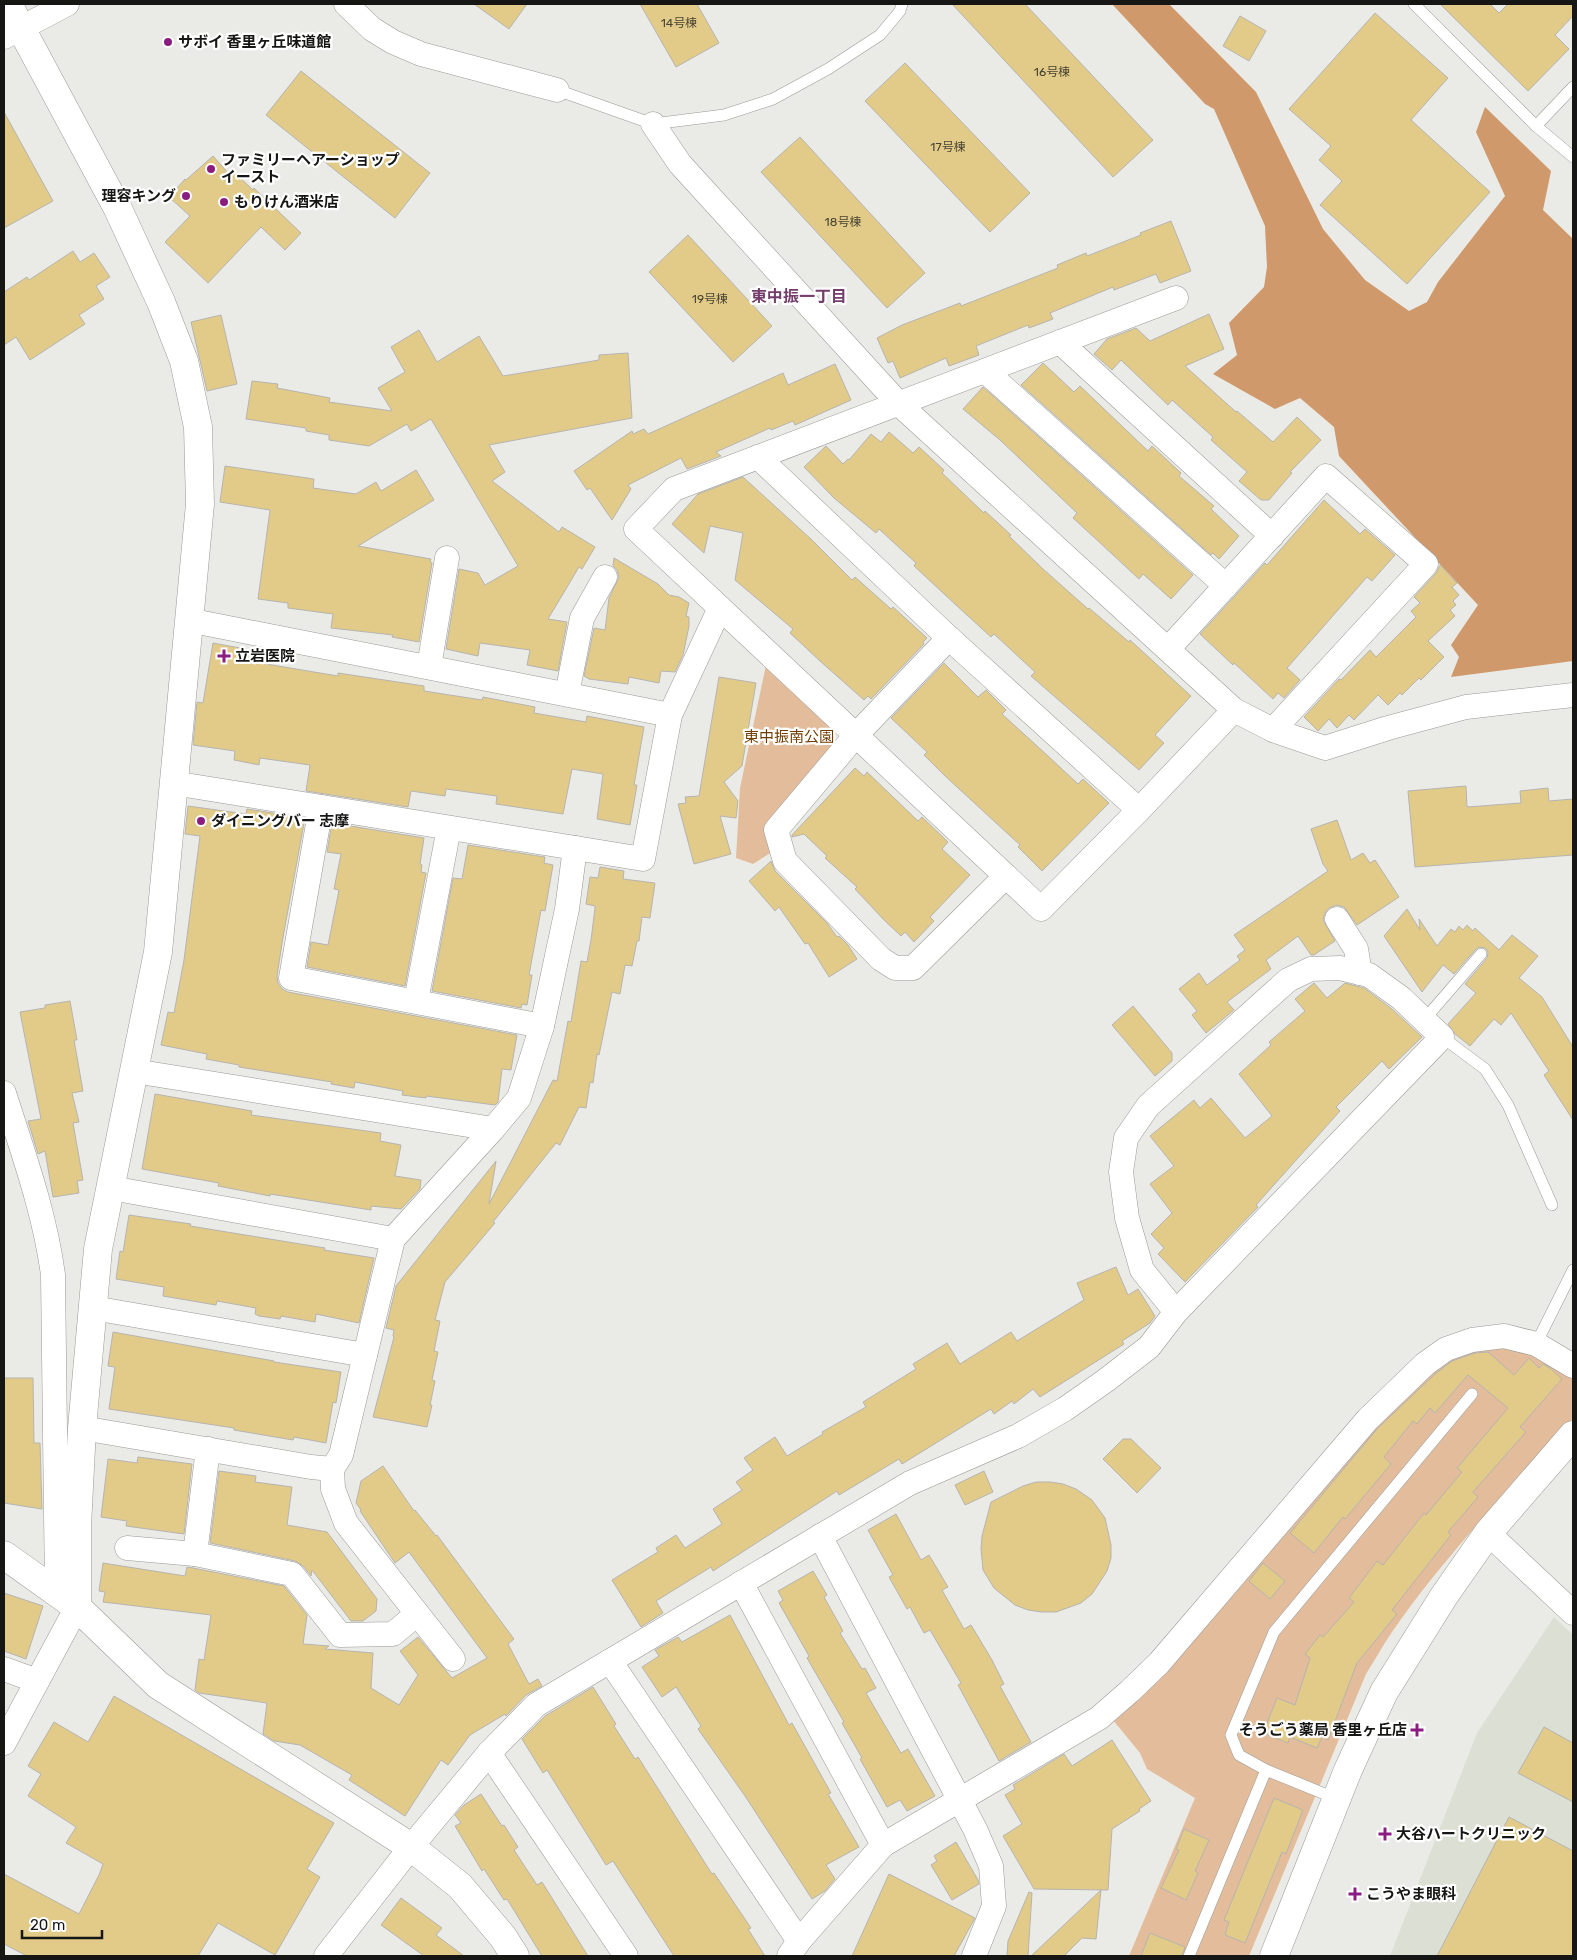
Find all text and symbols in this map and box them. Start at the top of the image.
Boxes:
house number: 14号棟 [661,16,697,30]
place label: サボイ 香里ヶ丘味道館 [178,33,331,51]
marker: サボイ 香里ヶ丘味道館 [162,36,174,48]
house number: 16号棟 [1034,65,1070,79]
house number: 17号棟 [930,140,966,154]
place label: ファミリーヘアーショップ イースト [221,151,400,186]
marker: ファミリーヘアーショップ イースト [205,163,217,175]
place label: 理容キング [101,187,176,205]
marker: 理容キング [180,190,192,202]
place label: もりけん酒米店 [234,193,339,211]
marker: もりけん酒米店 [218,196,230,208]
house number: 18号棟 [825,215,861,229]
district label: 東中振一丁目 [751,287,847,306]
house number: 19号棟 [692,292,728,306]
place label: 立岩医院 [235,647,295,665]
marker: 立岩医院 [217,649,231,663]
park label: 東中振南公園 [744,728,834,746]
place label: ダイニングバー 志摩 [211,812,349,830]
marker: ダイニングバー 志摩 [195,815,207,827]
place label: そうごう薬局 香里ヶ丘店 [1239,1721,1407,1739]
marker: そうごう薬局 香里ヶ丘店 [1411,1724,1423,1736]
place label: 大谷ハートクリニック [1396,1825,1546,1843]
marker: 大谷ハートクリニック [1378,1827,1392,1841]
place label: こうやま眼科 [1366,1885,1456,1903]
marker: こうやま眼科 [1348,1887,1362,1901]
scale bar [22,1908,102,1940]
text: 20 m [30,1916,65,1934]

